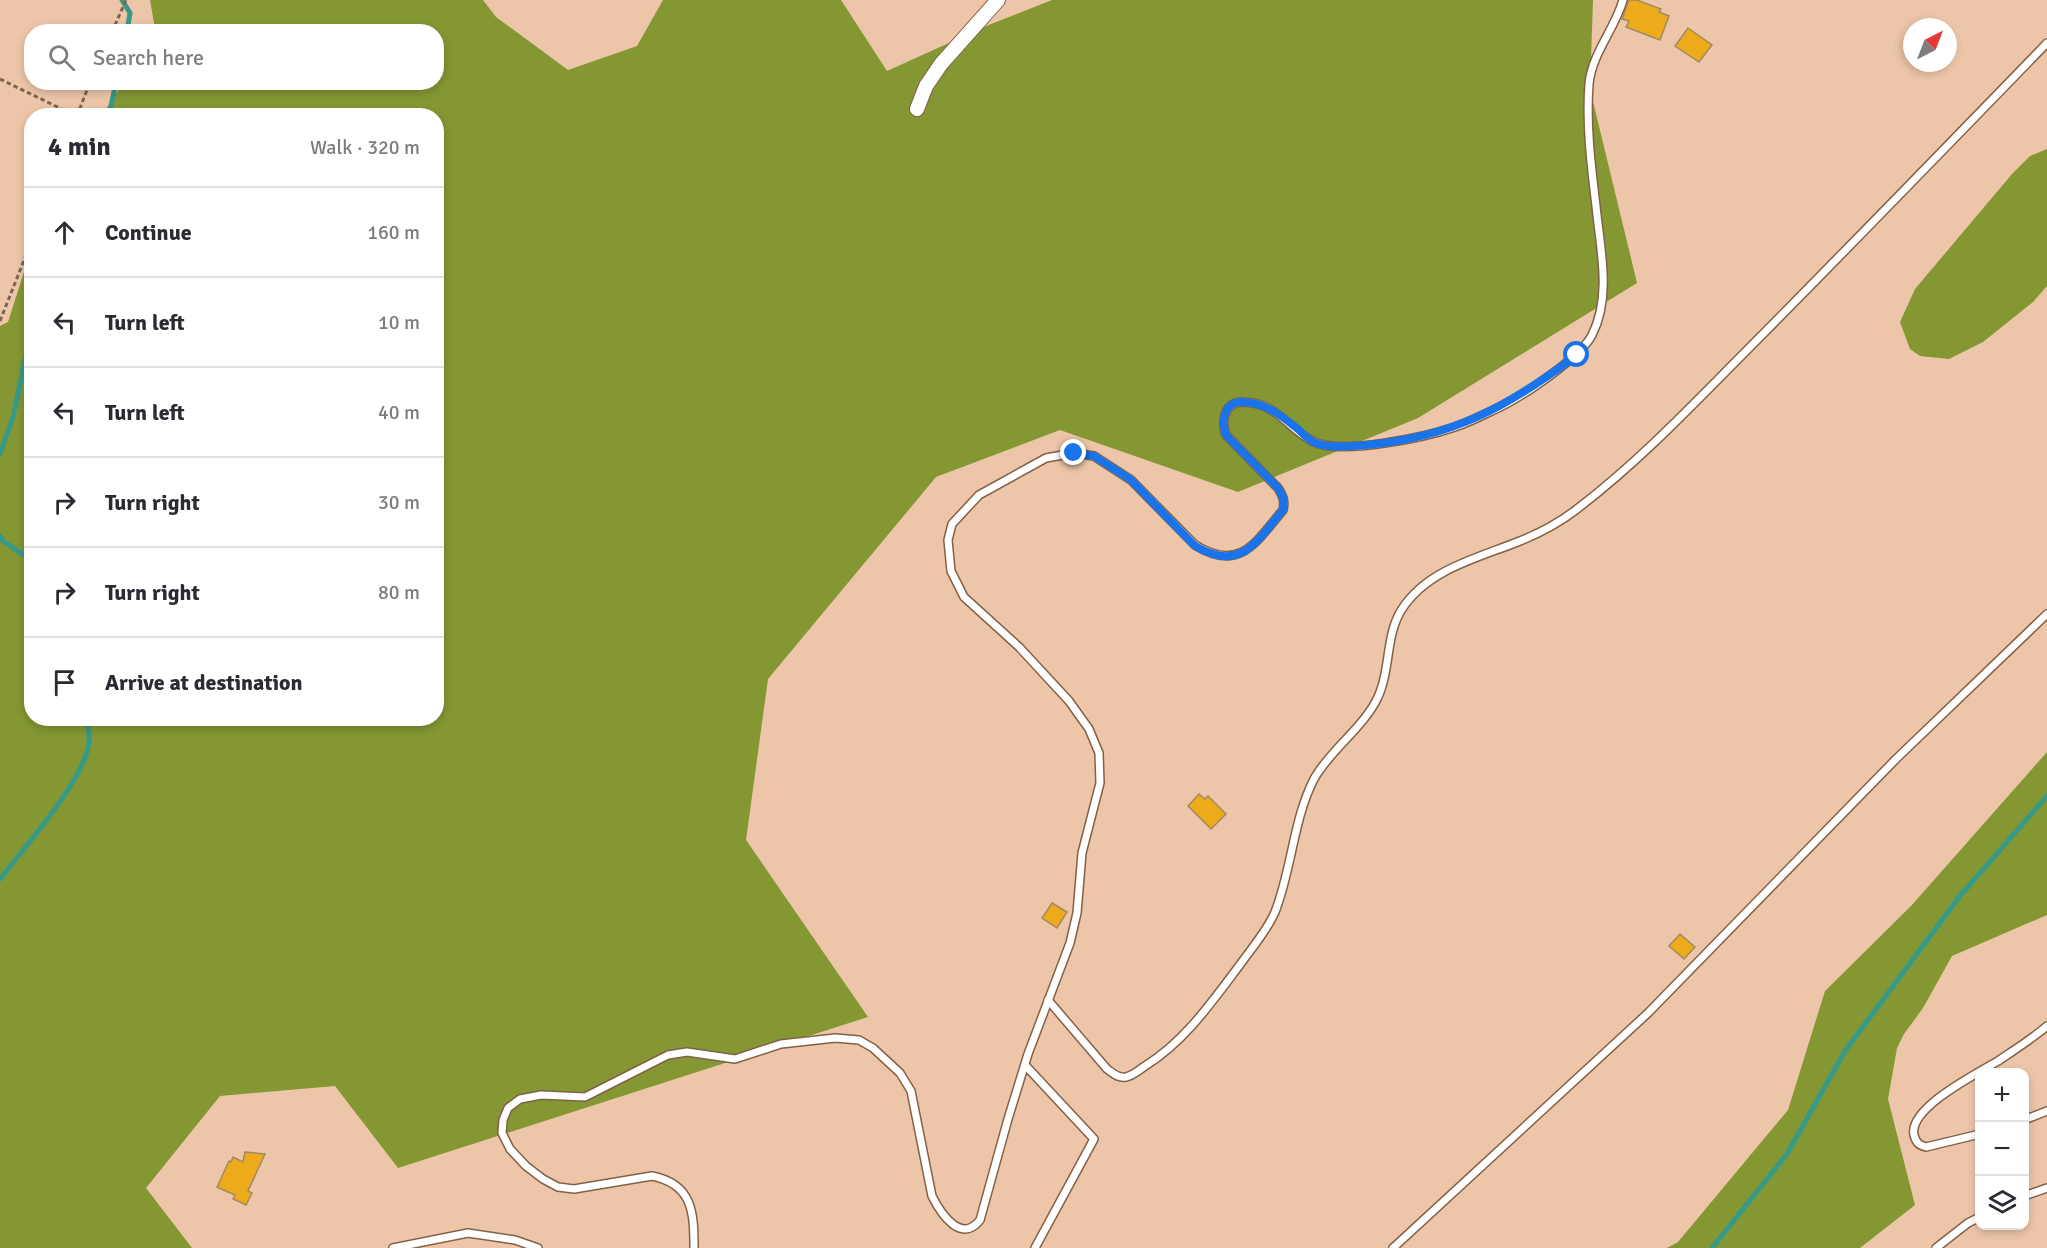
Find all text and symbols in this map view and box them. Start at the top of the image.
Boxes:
north arrow [1903,18,1957,72]
search box [24,24,444,90]
icon: search [45,41,78,74]
text: Search here [93,44,204,71]
text: 4 min [48,131,111,163]
text: Walk · 320 m [310,135,420,160]
icon: ahead [48,216,81,249]
text: Continue [105,219,192,246]
text: 160 m [367,220,420,245]
icon: left [48,306,81,339]
text: Turn left [105,309,185,336]
text: 10 m [378,310,420,335]
route start [1563,341,1589,367]
icon: left [48,396,81,429]
text: Turn left [105,399,185,426]
text: 40 m [378,400,420,425]
route end [1060,439,1086,465]
icon: right [48,486,81,519]
text: Turn right [105,489,200,516]
text: 30 m [378,490,420,515]
icon: right [48,576,81,609]
text: Turn right [105,579,200,606]
text: 80 m [378,580,420,605]
icon: arrive [48,666,81,699]
text: Arrive at destination [105,669,302,696]
map controls [1975,1068,2029,1230]
button: + [1975,1068,2029,1122]
button: − [1975,1122,2029,1176]
button: layers [1975,1176,2029,1230]

